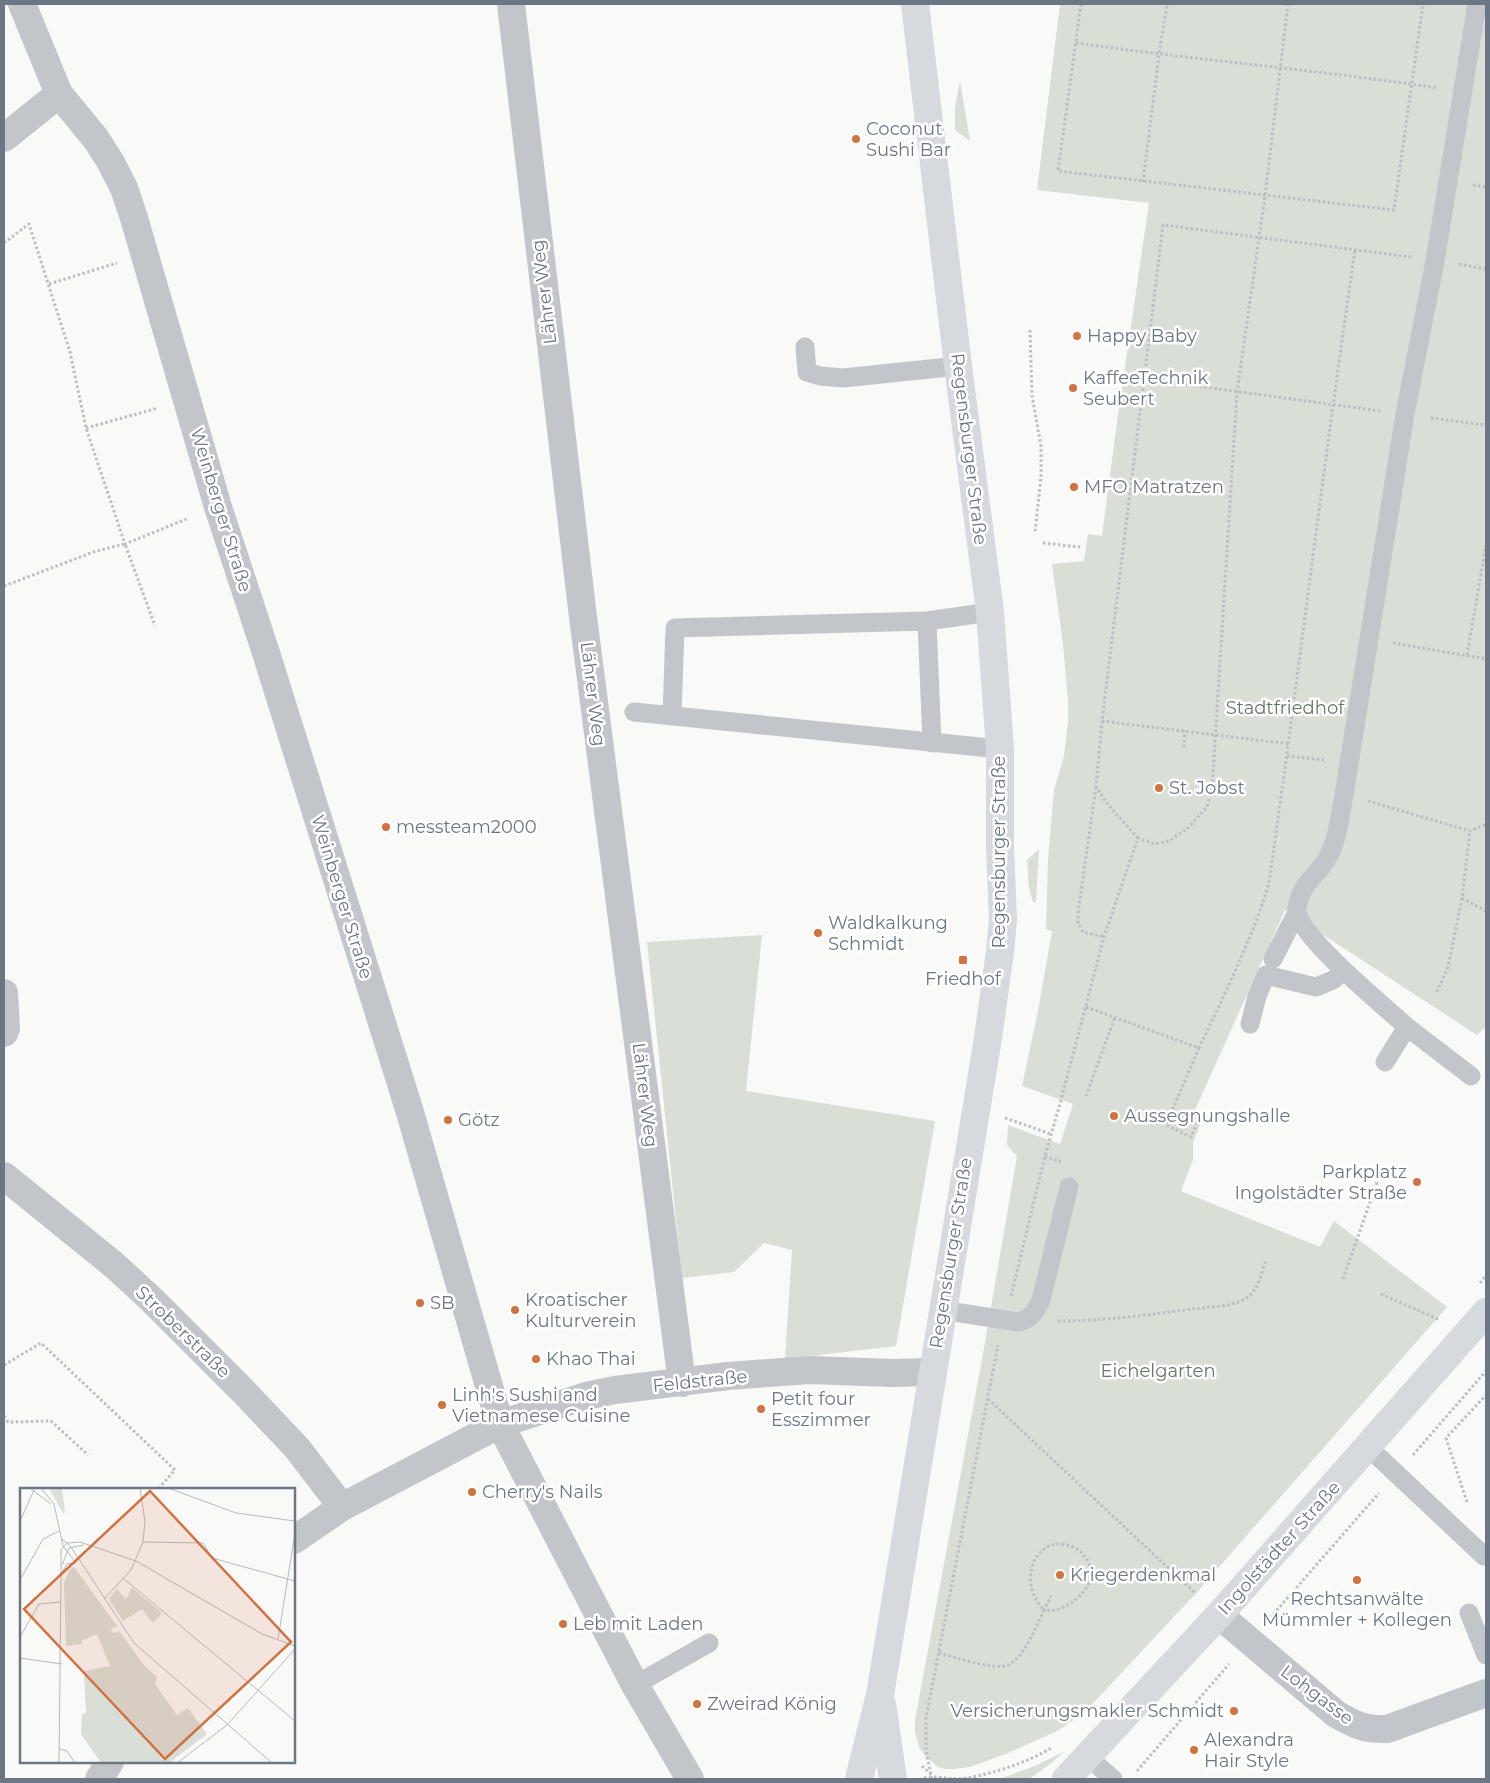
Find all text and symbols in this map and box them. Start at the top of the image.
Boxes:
place label: Coconut Sushi Bar [866,118,951,161]
marker: Coconut Sushi Bar [850,133,862,145]
street label: Lährer Weg [527,238,561,346]
place label: Happy Baby [1087,325,1197,347]
marker: Happy Baby [1071,330,1083,342]
street label: Regensburger Straße [946,352,992,546]
place label: KaffeeTechnik Seubert [1083,367,1209,410]
marker: KaffeeTechnik Seubert [1067,382,1079,394]
street label: Weinberger Straße [186,425,256,595]
place label: MFO Matratzen [1084,476,1224,498]
marker: MFO Matratzen [1068,481,1080,493]
street label: Lährer Weg [576,640,610,748]
park label: Stadtfriedhof [1226,697,1345,719]
street label: Regensburger Straße [988,755,1010,948]
place label: St. Jobst [1169,777,1245,799]
marker: St. Jobst [1153,782,1165,794]
street label: Weinberger Straße [307,812,377,982]
place label: messteam2000 [396,816,537,838]
marker: messteam2000 [380,821,392,833]
place label: Waldkalkung Schmidt [828,912,948,955]
marker: Waldkalkung Schmidt [812,927,824,939]
marker: Friedhof [957,954,969,966]
place label: Friedhof [925,968,1002,990]
street label: Lährer Weg [628,1041,662,1149]
place label: Aussegnungshalle [1124,1105,1291,1127]
place label: Götz [458,1109,500,1131]
marker: Aussegnungshalle [1108,1110,1120,1122]
marker: Götz [442,1114,454,1126]
street label: Regensburger Straße [925,1156,977,1350]
place label: Parkplatz Ingolstädter Straße [1234,1161,1407,1204]
marker: Parkplatz Ingolstädter Straße [1411,1176,1423,1188]
street label: Stroberstraße [131,1281,235,1383]
place label: Kroatischer Kulturverein [525,1289,636,1332]
place label: SB [430,1292,455,1314]
marker: SB [414,1297,426,1309]
marker: Kroatischer Kulturverein [509,1304,521,1316]
place label: Khao Thai [546,1348,636,1370]
marker: Khao Thai [530,1353,542,1365]
park label: Eichelgarten [1100,1360,1216,1382]
street label: Feldstraße [652,1365,749,1397]
place label: Linh's Sushi and Vietnamese Cuisine [452,1384,631,1427]
place label: Petit four Esszimmer [771,1388,871,1431]
marker: Linh's Sushi and Vietnamese Cuisine [436,1399,448,1411]
marker: Petit four Esszimmer [755,1403,767,1415]
street label: Ingolstädter Straße [1213,1476,1345,1620]
place label: Cherry's Nails [482,1481,603,1503]
marker: Cherry's Nails [466,1486,478,1498]
inset map [20,1488,295,1763]
place label: Kriegerdenkmal [1070,1564,1216,1586]
marker: Kriegerdenkmal [1054,1569,1066,1581]
marker: Rechtsanwälte Mümmler + Kollegen [1351,1574,1363,1586]
place label: Rechtsanwälte Mümmler + Kollegen [1262,1588,1452,1631]
place label: Leb mit Laden [573,1613,704,1635]
marker: Leb mit Laden [557,1618,569,1630]
street label: Lohgasse [1276,1661,1358,1730]
place label: Zweirad König [707,1693,837,1715]
marker: Zweirad König [691,1698,703,1710]
place label: Versicherungsmakler Schmidt [950,1700,1224,1722]
marker: Versicherungsmakler Schmidt [1228,1705,1240,1717]
place label: Alexandra Hair Style [1204,1729,1294,1772]
marker: Alexandra Hair Style [1188,1744,1200,1756]

